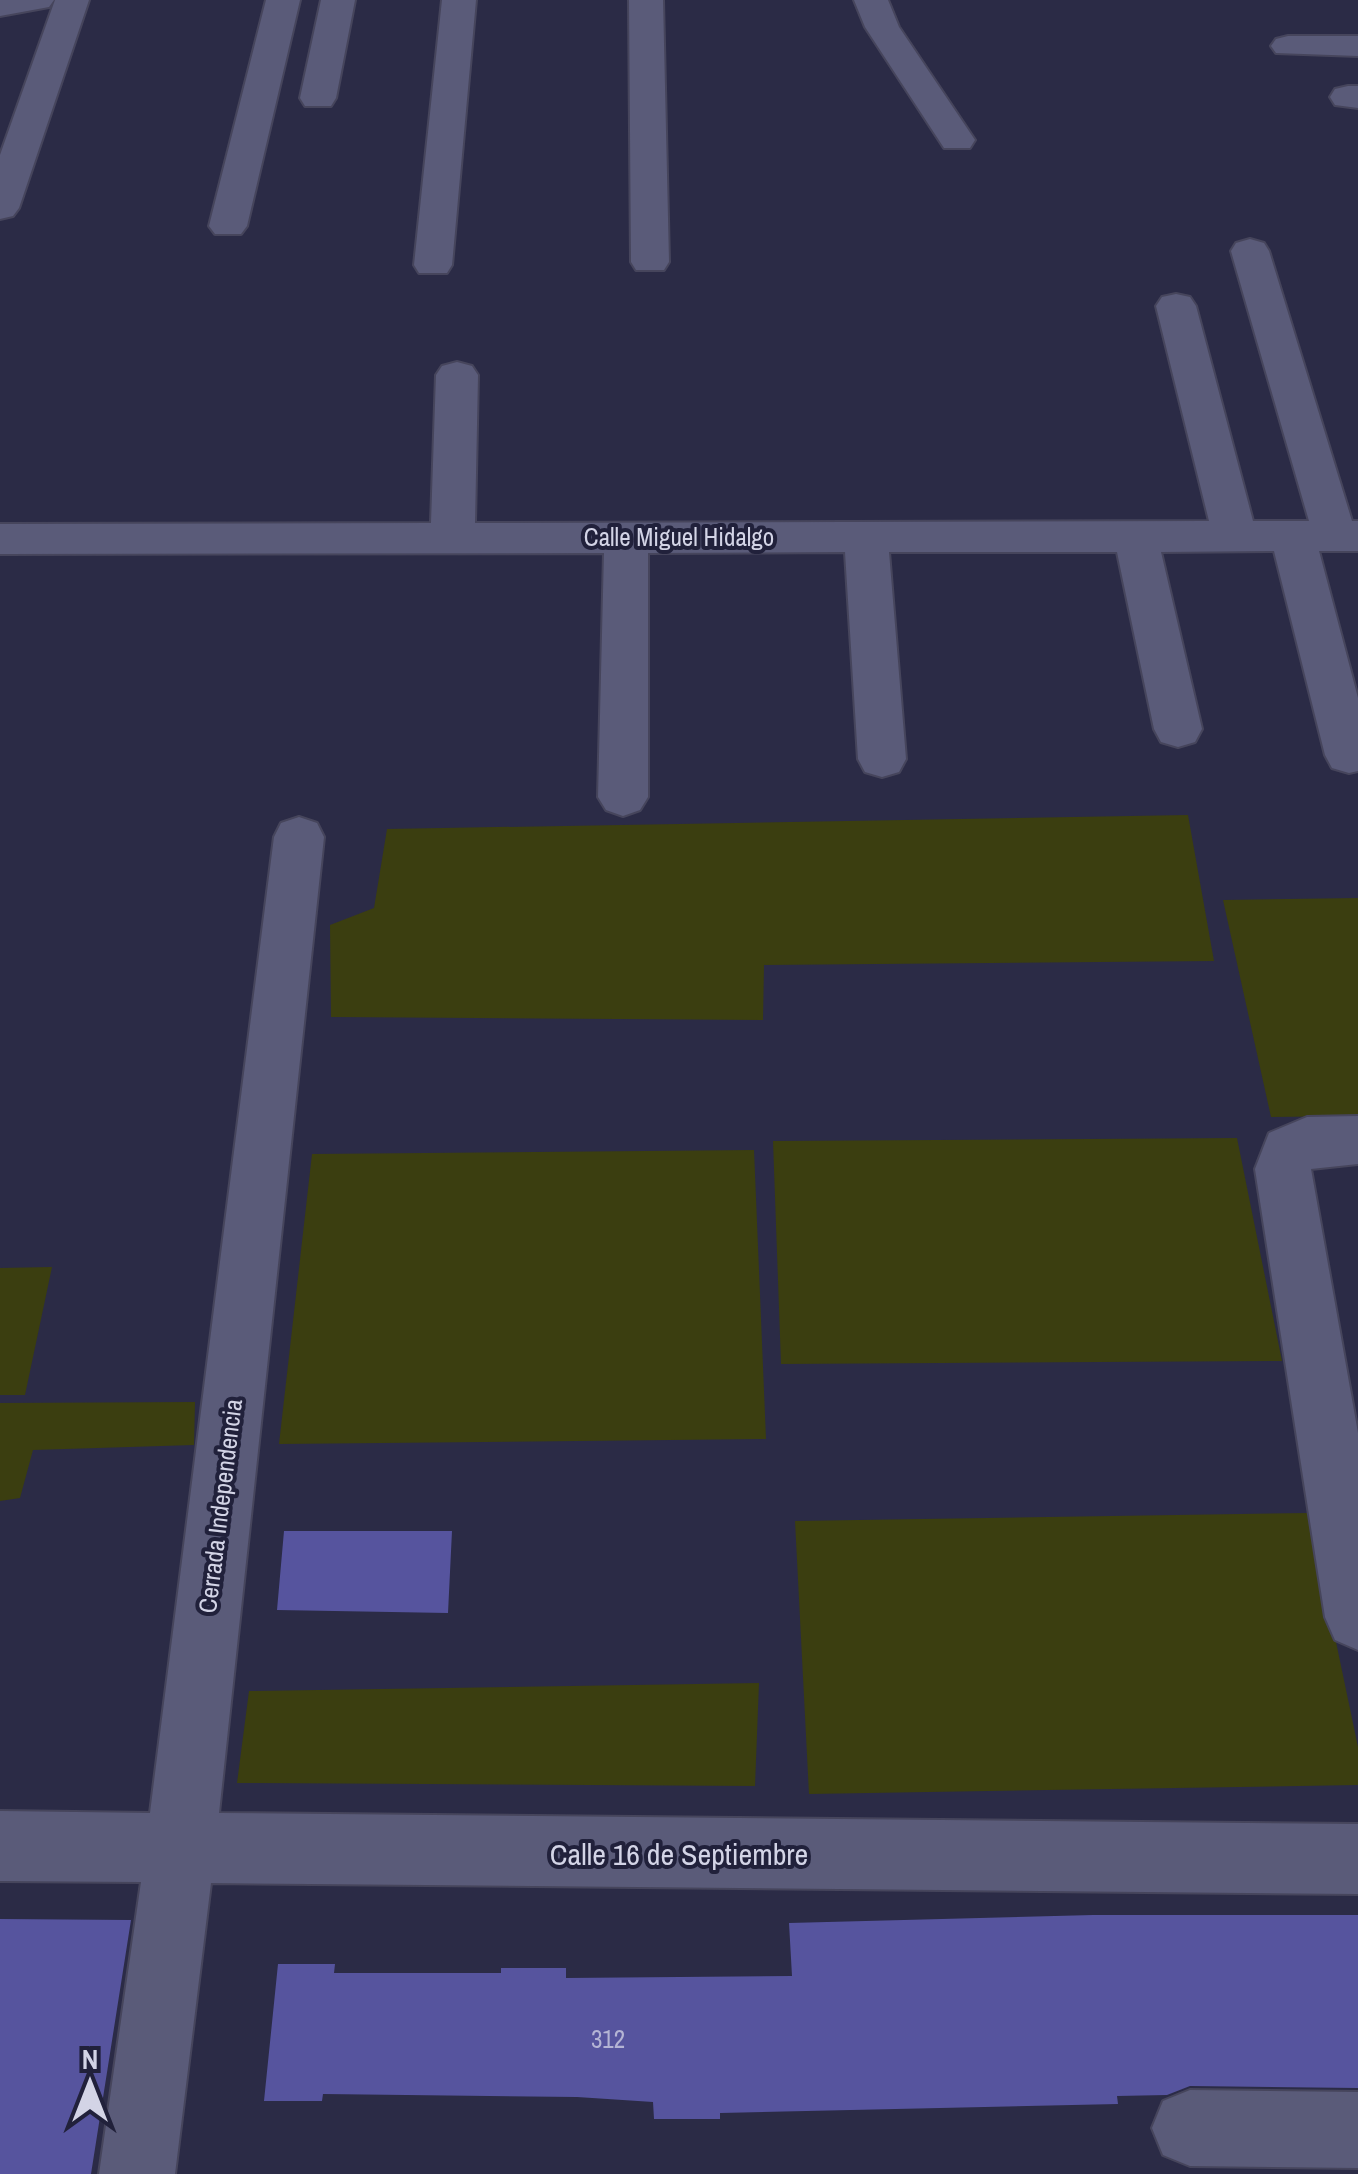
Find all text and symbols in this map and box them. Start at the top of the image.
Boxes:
street label: Calle Miguel Hidalgo [584,520,774,554]
street label: Cerrada Independencia [190,1396,250,1615]
street label: Calle 16 de Septiembre [550,1834,808,1874]
house number: 312 [591,2022,625,2056]
north arrow [40,2034,140,2134]
text: N [82,2040,98,2078]

